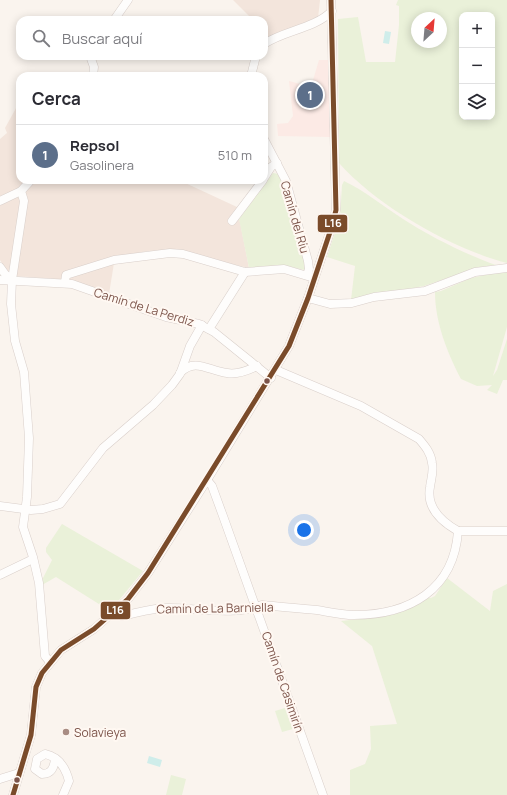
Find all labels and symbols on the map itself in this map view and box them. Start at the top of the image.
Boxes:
north arrow [411,12,447,48]
pin: 1 [297,80,323,110]
street label: Camín del Ríu [277,179,313,255]
line badge: L16 [317,214,348,233]
text: L16 [324,215,342,230]
street label: Camín de La Perdiz [92,284,196,330]
unlabelled marker [262,376,272,386]
your location [294,520,314,540]
street label: Camín de La Barniella [156,598,274,618]
line badge: L16 [100,601,131,620]
text: L16 [106,602,124,617]
street label: Camín de Casimirín [258,629,308,735]
place label: Solavieya [74,724,126,741]
marker: Solavieya [61,727,71,737]
unlabelled marker [12,775,22,785]

